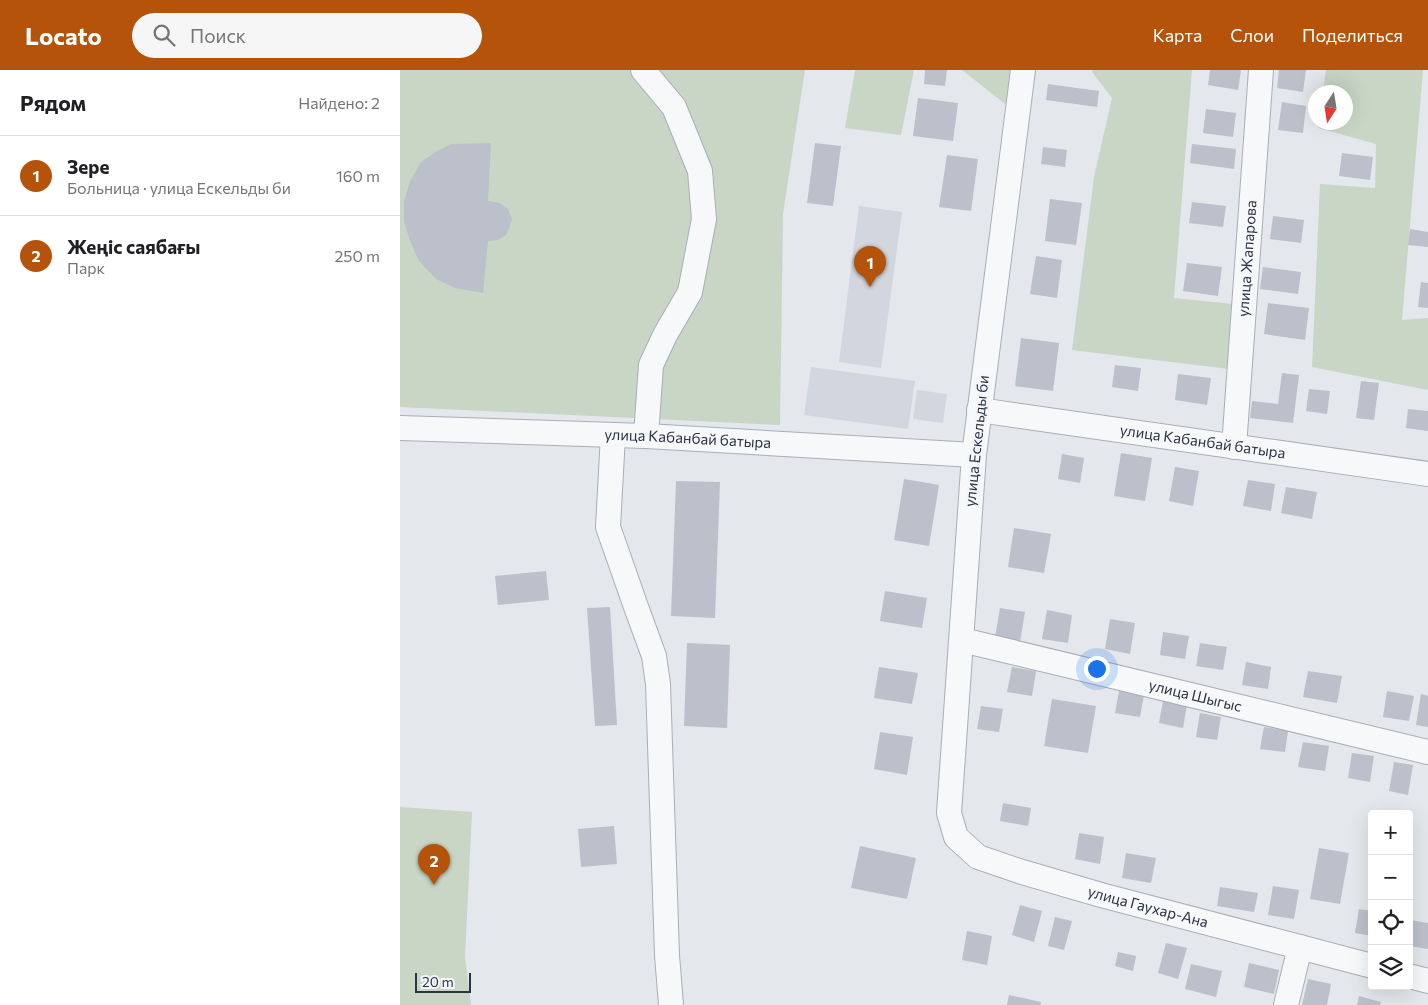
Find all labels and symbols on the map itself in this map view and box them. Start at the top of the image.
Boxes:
north arrow [1308,85,1353,130]
street label: улица Жапарова [1233,199,1260,317]
pin: 1 [854,246,886,287]
street label: улица Ескельды би [960,374,992,508]
street label: улица Кабанбай батыра [1119,420,1287,462]
street label: улица Кабанбай батыра [604,425,772,451]
your location [1084,656,1110,682]
street label: улица Шыгыс [1147,675,1244,715]
pin: 2 [418,844,450,885]
street label: улица Гаухар-Ана [1086,882,1210,931]
scale bar [415,970,471,993]

